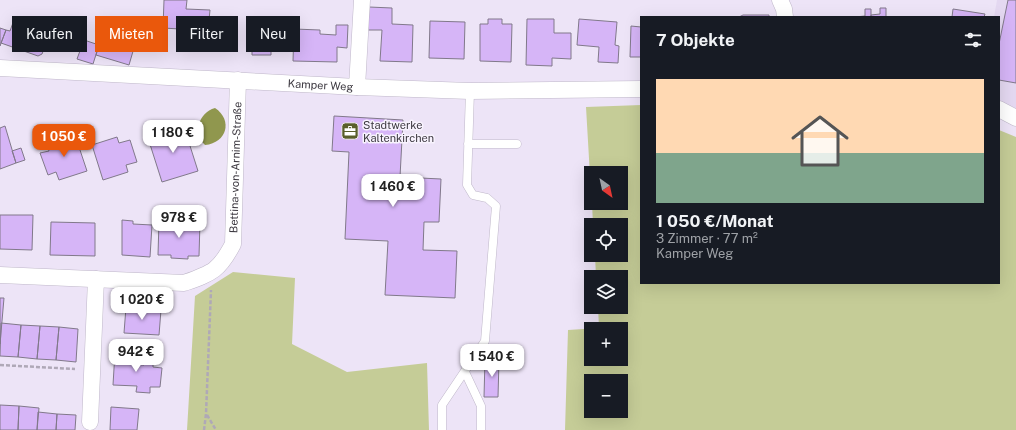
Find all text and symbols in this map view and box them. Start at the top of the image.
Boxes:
chip: Kaufen [12,16,87,52]
chip: Mieten [95,16,168,52]
chip: Filter [176,16,238,52]
chip: Neu [246,16,300,52]
icon: filters [962,29,984,51]
text: 7 Objekte [656,30,735,50]
street label: Kamper Weg [287,77,354,93]
street label: Bettina-von-Arnim-Straße [227,101,243,233]
icon: home [784,105,856,177]
place label: Stadtwerke Kaltenkirchen [363,119,434,144]
pin: 1 180 € [136,120,210,154]
office icon: Stadtwerke Kaltenkirchen [340,121,360,141]
pin: 1 050 € [27,124,101,158]
text: 1 180 € [152,125,194,140]
text: 1 050 € [41,129,87,144]
north arrow [584,166,628,210]
map controls [584,166,628,418]
pin: 1 460 € [356,174,430,208]
text: 1 460 € [370,179,416,194]
pin: 978 € [151,205,207,239]
text: 978 € [161,210,197,225]
text: 1 050 €/Monat [656,211,773,231]
button: locate [584,218,628,262]
text: 3 Zimmer · 77 m² [656,231,758,246]
text: Kamper Weg [656,246,733,261]
button: layers [584,270,628,314]
pin: 1 020 € [105,287,179,321]
text: 1 020 € [120,292,164,307]
button: + [584,322,628,366]
pin: 942 € [108,339,164,373]
text: 942 € [118,344,154,359]
pin: 1 540 € [455,344,529,378]
text: 1 540 € [469,349,515,364]
button: − [584,374,628,418]

